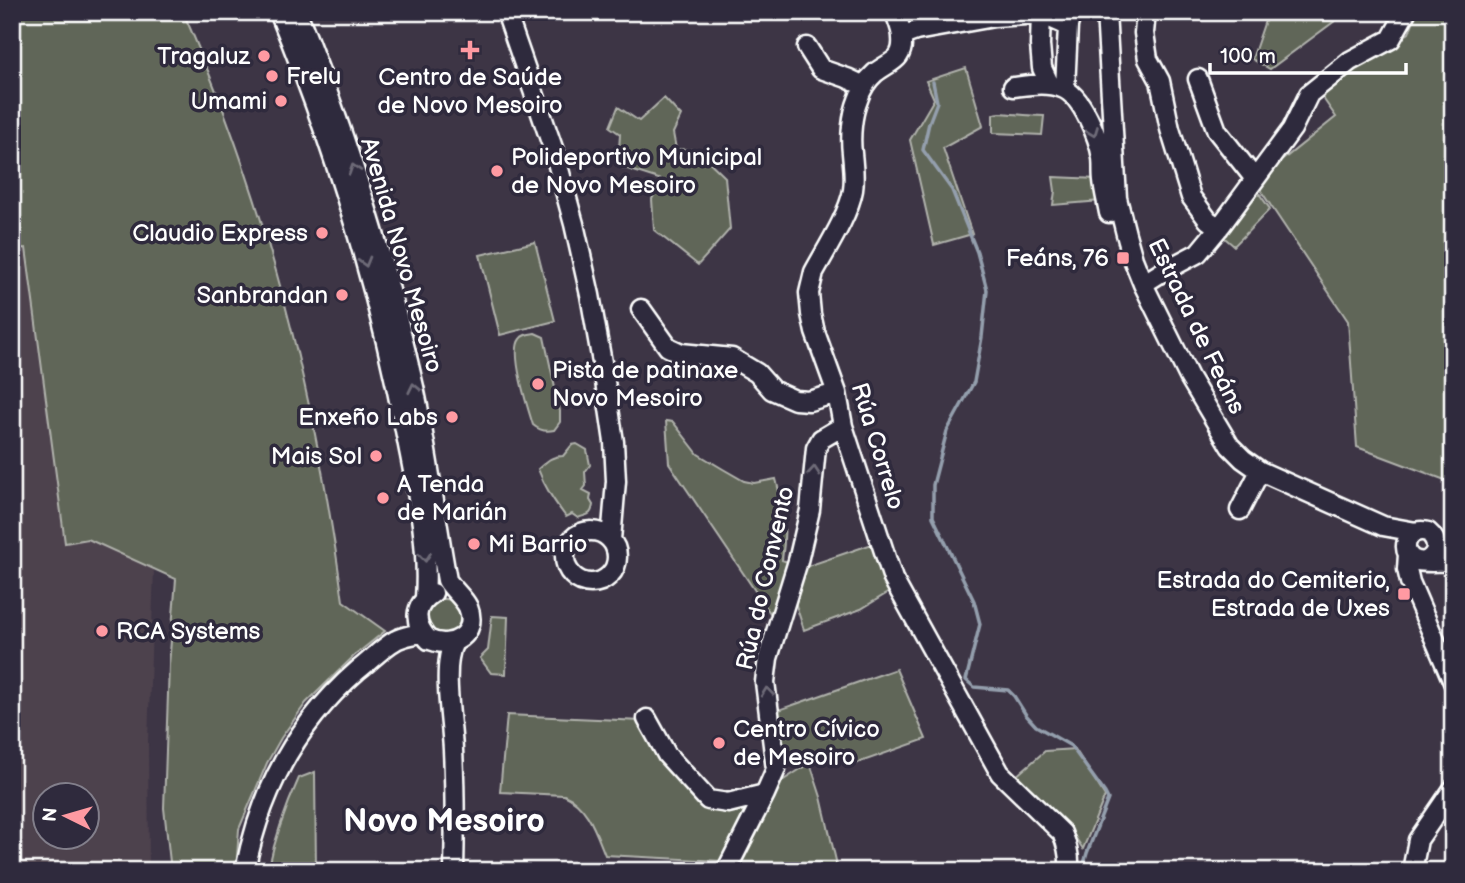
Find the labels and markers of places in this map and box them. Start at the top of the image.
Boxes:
marker: Centro de Saúde de Novo Mesoiro [460,40,480,60]
place label: Tragaluz [157,42,251,71]
marker: Tragaluz [256,48,272,64]
place label: Frelu [286,62,341,91]
place label: Centro de Saúde de Novo Mesoiro [377,63,563,120]
marker: Frelu [264,68,280,84]
place label: Umami [191,87,267,116]
marker: Umami [273,93,289,109]
place label: Polideportivo Municipal de Novo Mesoiro [511,143,762,200]
marker: Polideportivo Municipal de Novo Mesoiro [489,163,505,179]
place label: Claudio Express [132,219,308,248]
marker: Claudio Express [314,225,330,241]
place label: Feáns, 76 [1006,244,1109,273]
marker: Feáns, 76 [1115,250,1131,266]
place label: Sanbrandan [196,281,328,310]
marker: Sanbrandan [334,287,350,303]
place label: Pista de patinaxe Novo Mesoiro [552,356,738,413]
marker: Pista de patinaxe Novo Mesoiro [530,376,546,392]
place label: Enxeño Labs [298,403,438,432]
marker: Enxeño Labs [444,409,460,425]
place label: Mais Sol [271,442,362,471]
marker: Mais Sol [368,448,384,464]
place label: A Tenda de Marián [397,470,507,527]
marker: A Tenda de Marián [375,490,391,506]
place label: Mi Barrio [488,530,587,559]
marker: Mi Barrio [466,536,482,552]
place label: Estrada do Cemiterio, Estrada de Uxes [1157,566,1390,623]
marker: Estrada do Cemiterio, Estrada de Uxes [1396,586,1412,602]
place label: RCA Systems [116,617,261,646]
marker: RCA Systems [94,623,110,639]
place label: Centro Cívico de Mesoiro [733,715,880,772]
marker: Centro Cívico de Mesoiro [711,735,727,751]

